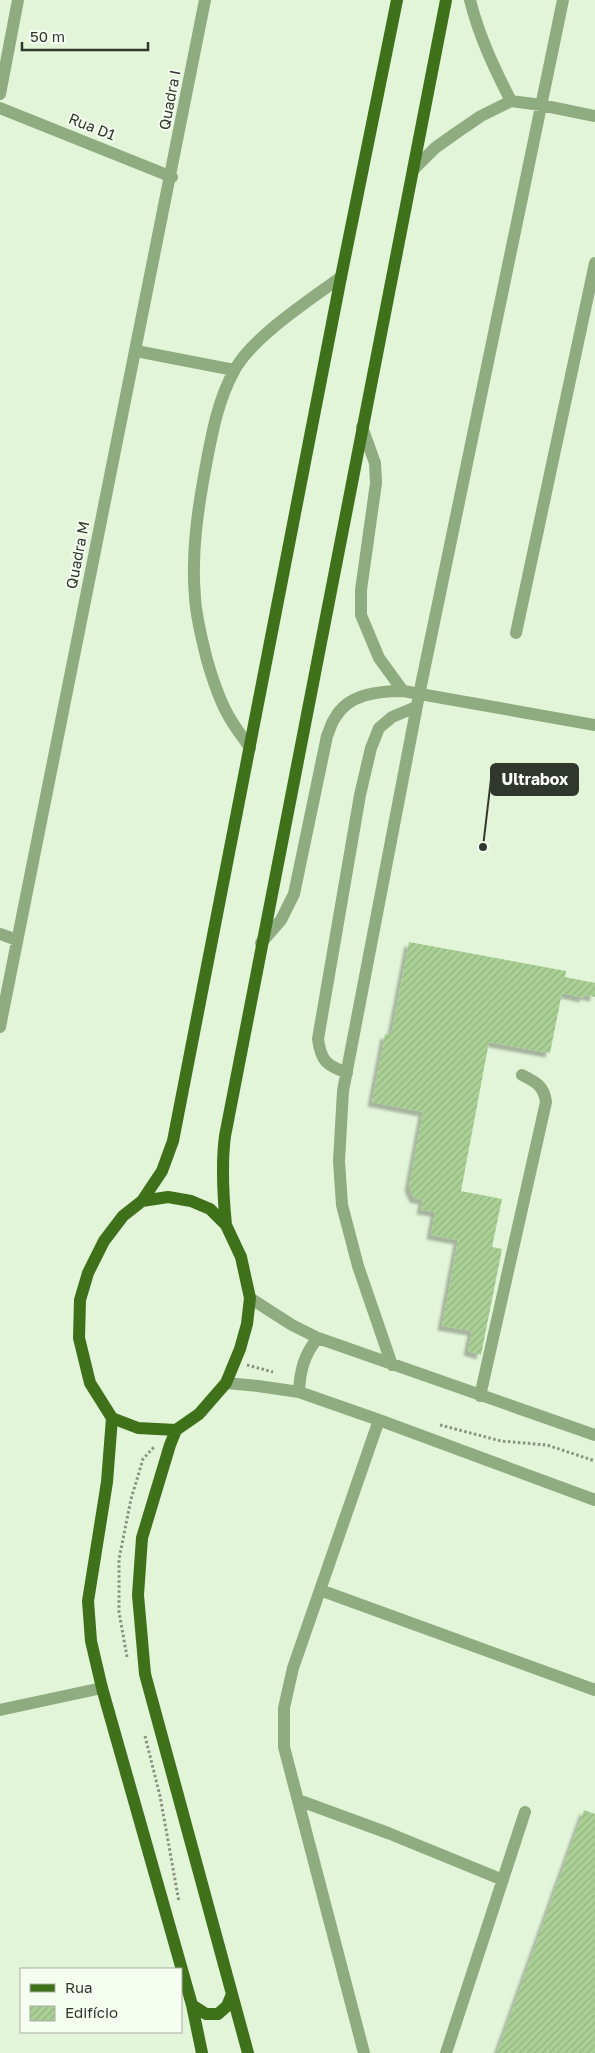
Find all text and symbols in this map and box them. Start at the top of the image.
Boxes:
scale bar [22,20,149,52]
text: 50 m [30,27,65,45]
street label: Quadra I [154,68,184,131]
street label: Rua D1 [66,109,118,144]
street label: Quadra M [62,519,92,590]
callout: Ultrabox [491,764,578,795]
text: Ultrabox [502,769,569,789]
legend [20,1968,182,2033]
text: Rua [65,1978,92,1996]
text: Edifício [65,2003,118,2021]

